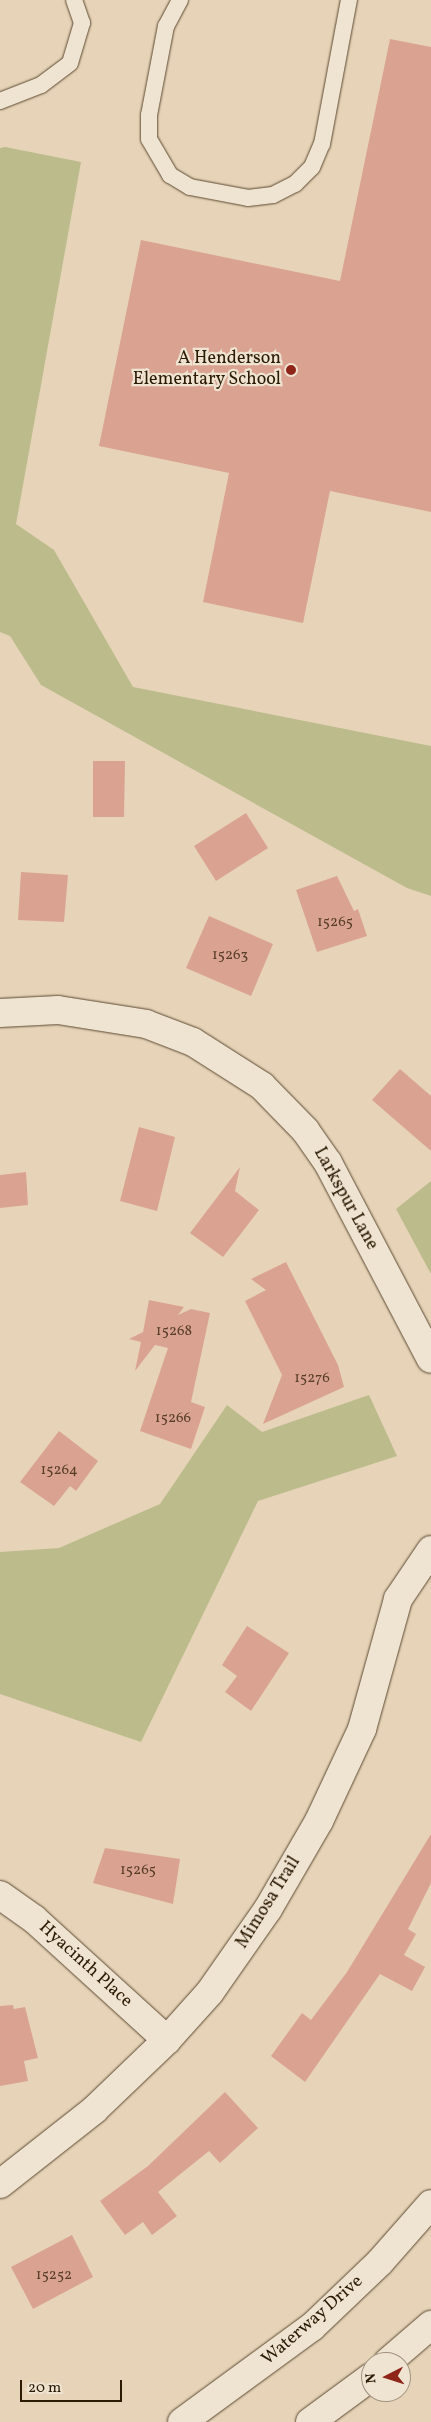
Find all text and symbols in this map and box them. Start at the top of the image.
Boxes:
place label: A Henderson Elementary School [132,349,281,392]
marker: A Henderson Elementary School [285,364,297,376]
house number: 15265 [317,914,353,932]
house number: 15263 [212,947,248,965]
street label: Larkspur Lane [308,1144,382,1254]
house number: 15268 [156,1323,192,1341]
house number: 15276 [294,1370,330,1388]
house number: 15266 [155,1410,191,1428]
house number: 15264 [40,1462,78,1480]
street label: Mimosa Trail [232,1853,306,1953]
house number: 15265 [120,1862,156,1880]
street label: Hyacinth Place [34,1917,136,2013]
house number: 15252 [36,2267,72,2285]
street label: Waterway Drive [258,2271,368,2371]
north arrow [361,2352,411,2402]
scale bar [22,2370,125,2402]
text: N [362,2372,381,2384]
text: 20 m [28,2378,61,2399]

